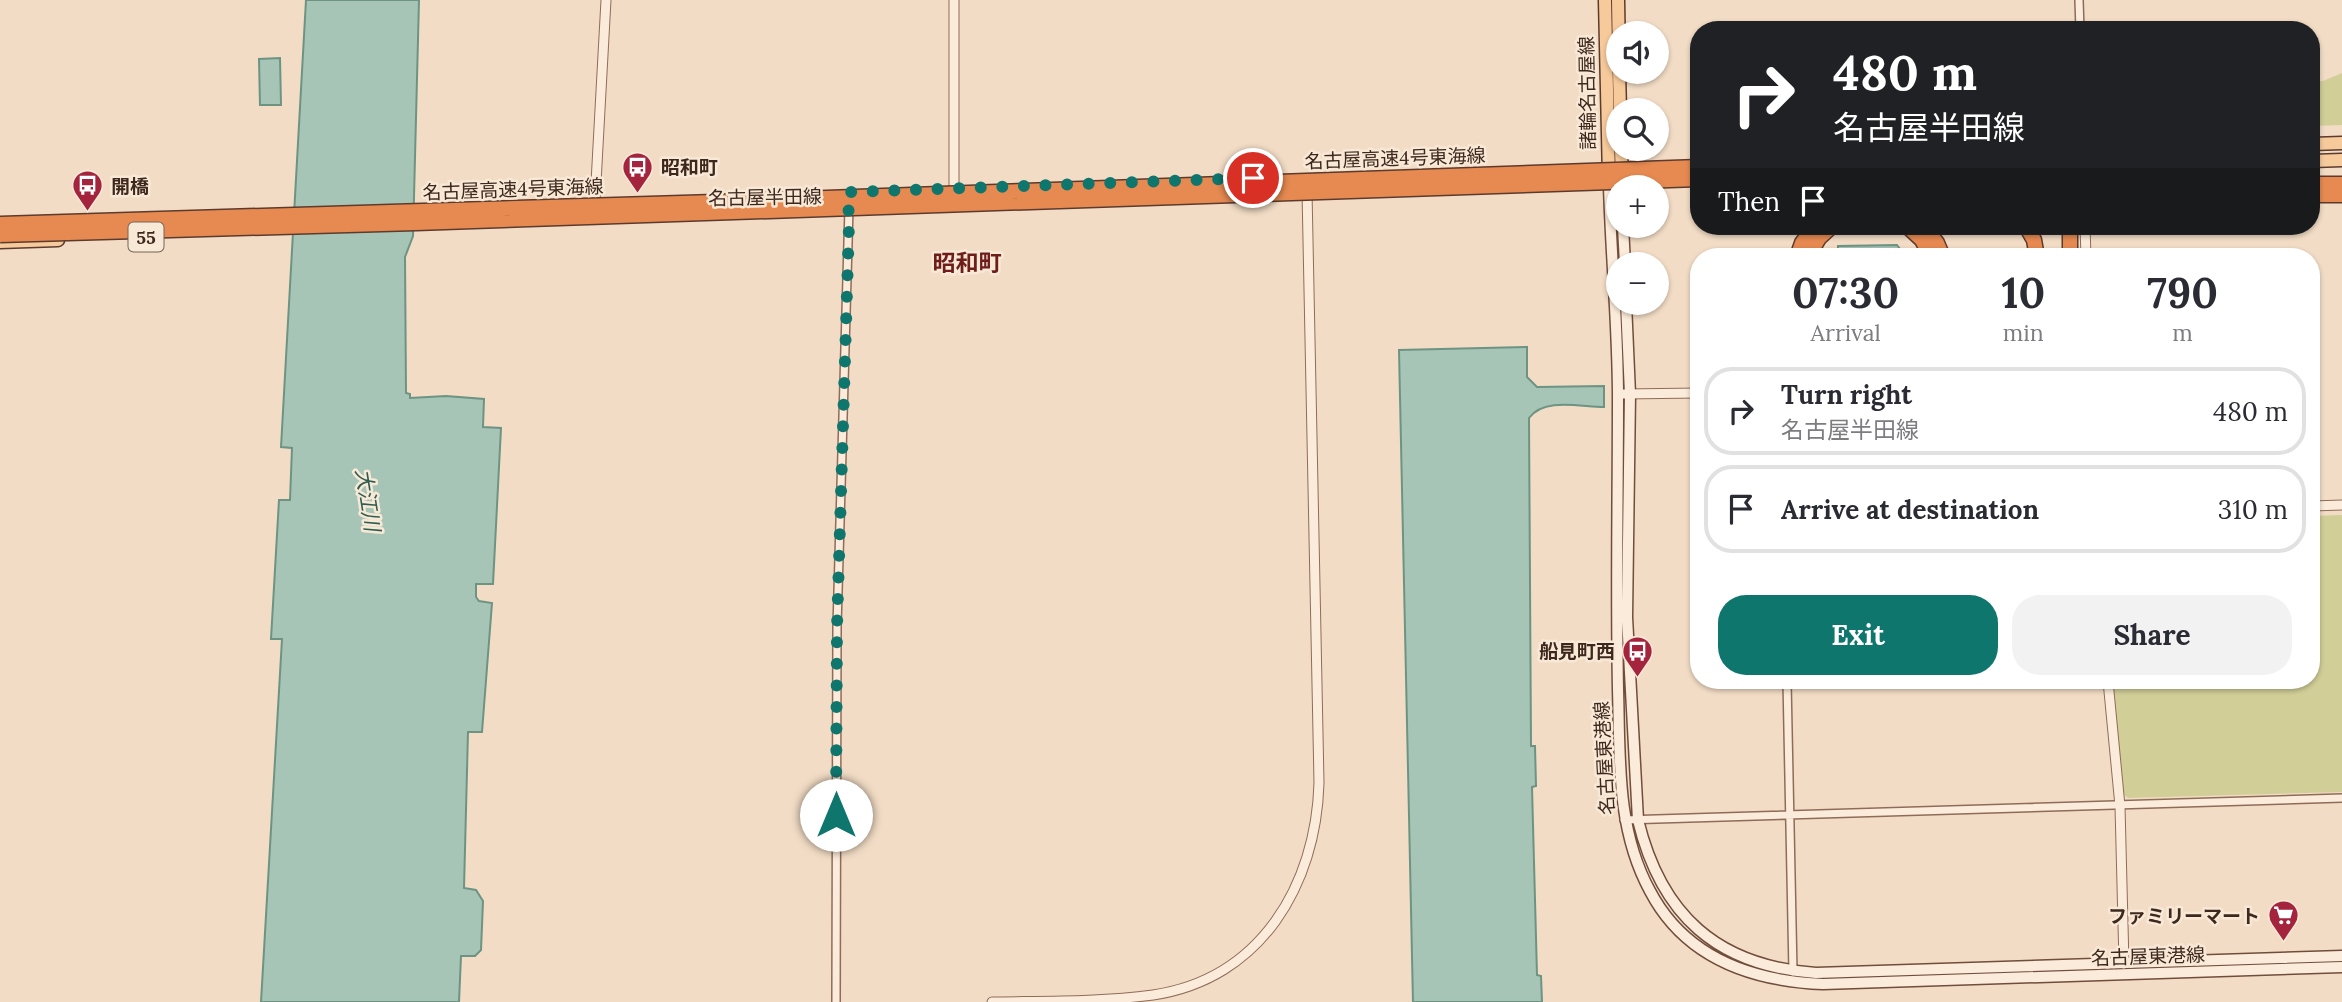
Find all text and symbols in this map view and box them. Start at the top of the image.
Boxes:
map controls [1606,21,1669,315]
button: sound [1606,21,1669,84]
street label: 諸輪名古屋線 [1574,36,1600,150]
text: 480 m [1833,41,1977,103]
icon: right [1718,49,1809,140]
button: search [1606,98,1669,161]
text: 名古屋半田線 [1833,107,2025,148]
street label: 名古屋高速4号東海線 [1304,143,1486,173]
pin [1223,148,1283,208]
bus stop icon: 昭和町 [621,150,655,194]
place label: 昭和町 [661,155,718,179]
icon: arrive [1234,159,1272,197]
bus stop icon: 開橋 [71,169,105,213]
place label: 開橋 [111,174,149,198]
street label: 名古屋高速4号東海線 [422,174,604,204]
button: + [1606,175,1669,238]
icon: arrive [1794,182,1832,220]
street label: 名古屋半田線 [708,184,822,210]
text: Then [1718,185,1780,218]
road number: 55 [128,222,164,251]
district label: 昭和町 [933,248,1002,277]
button: − [1606,252,1669,315]
text: 07:30 [1792,266,1899,320]
text: 10 [2001,266,2045,320]
text: 790 [2147,266,2218,320]
text: Arrival [1811,318,1881,347]
text: min [2003,318,2044,347]
text: m [2172,318,2193,347]
text: Turn right [1781,378,1912,411]
icon: right [1722,392,1760,430]
text: 480 m [2213,395,2288,428]
text: 名古屋半田線 [1781,415,1919,444]
water label: 大江川 [350,467,387,535]
icon: arrive [1722,490,1760,528]
text: Arrive at destination [1781,493,2039,526]
text: 310 m [2218,493,2288,526]
button: Exit [1718,595,1998,675]
button: Share [2012,595,2292,675]
bus stop icon: 船見町西 [1621,634,1655,678]
place label: 船見町西 [1539,639,1615,663]
street label: 名古屋東港線 [1589,700,1619,816]
position arrow [799,778,873,852]
supermarket icon: ファミリーマート [2266,899,2300,943]
place label: ファミリーマート [2108,904,2260,928]
street label: 名古屋東港線 [2091,942,2205,970]

